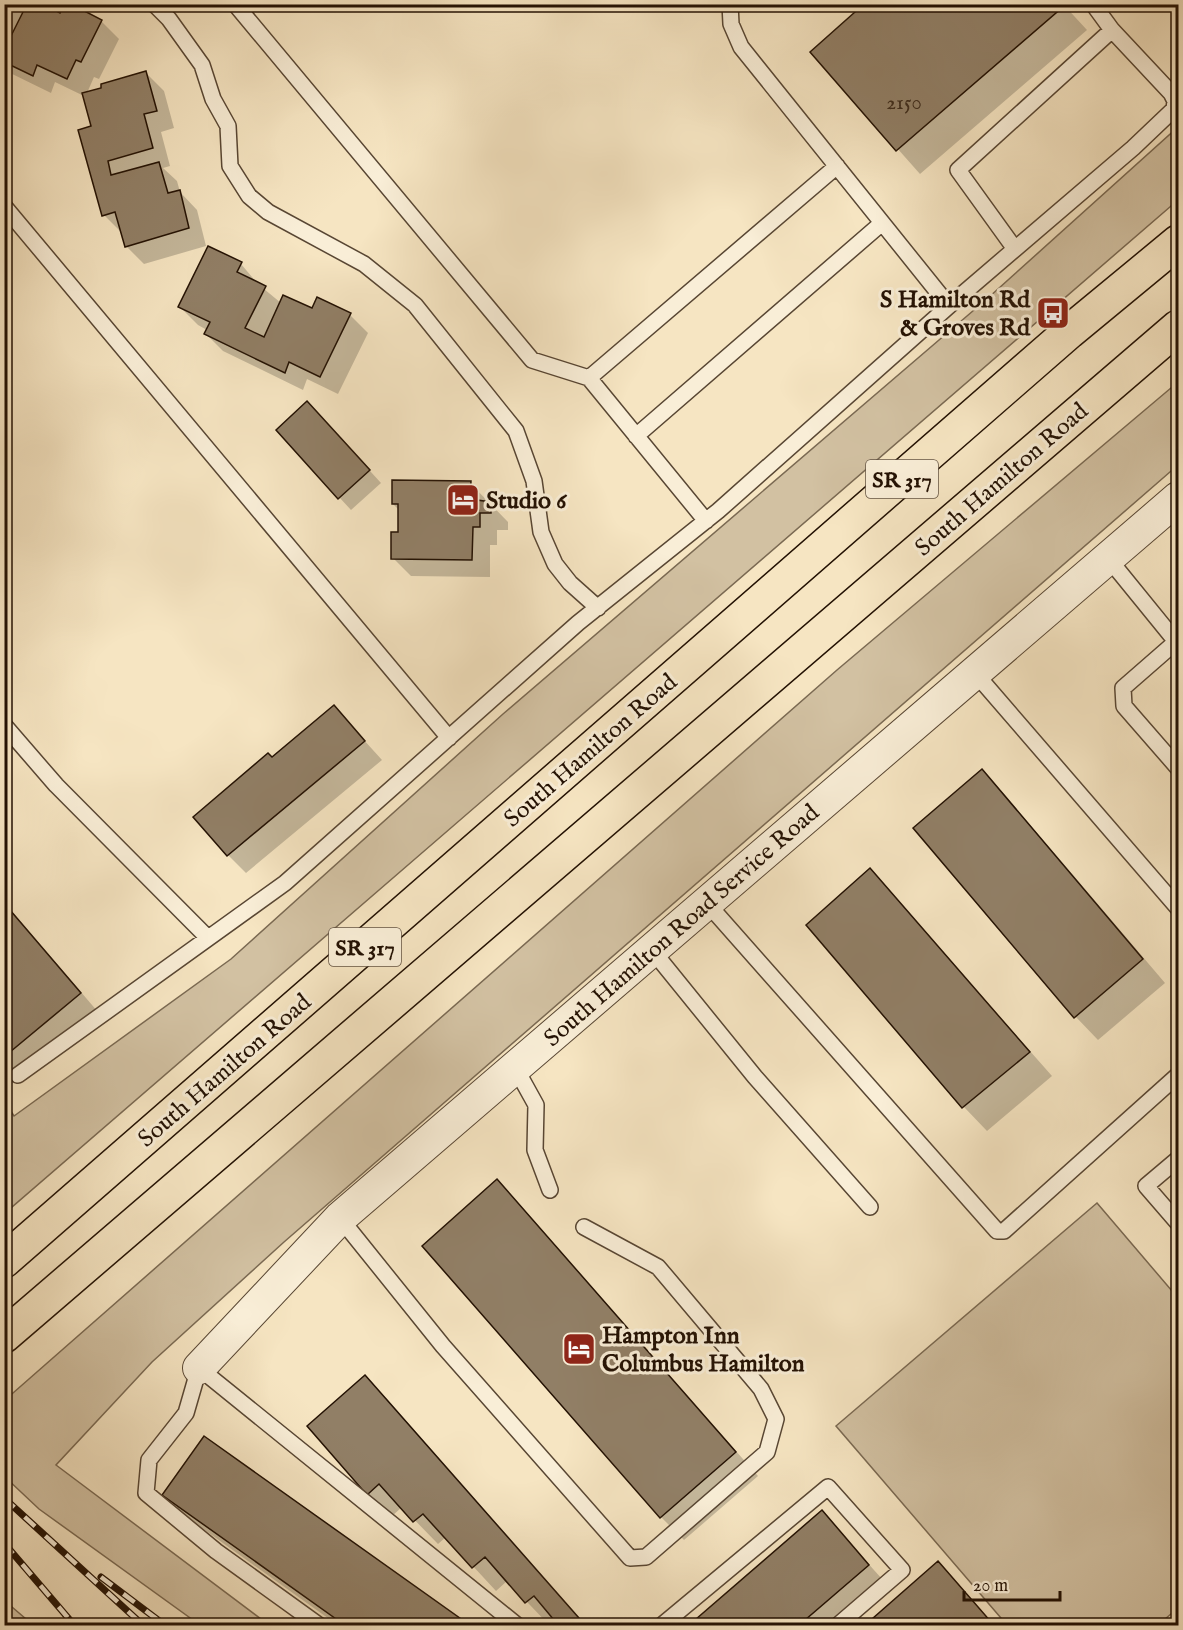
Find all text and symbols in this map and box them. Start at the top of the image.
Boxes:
house number: 2150 [886,90,922,117]
place label: S Hamilton Rd & Groves Rd [880,285,1031,344]
bus stop icon: S Hamilton Rd & Groves Rd [1035,295,1071,331]
street label: South Hamilton Road [909,396,1095,564]
road number: SR 317 [866,460,938,498]
hotel icon: Studio 6 [445,482,481,518]
place label: Studio 6 [486,486,567,517]
street label: South Hamilton Road [498,667,684,835]
street label: South Hamilton Road Service Road [538,798,826,1054]
road number: SR 317 [329,928,401,966]
street label: South Hamilton Road [132,987,318,1155]
place label: Hampton Inn Columbus Hamilton [602,1321,805,1380]
hotel icon: Hampton Inn Columbus Hamilton [561,1331,597,1367]
scale bar [964,1564,1060,1602]
text: 20 m [973,1575,1008,1598]

